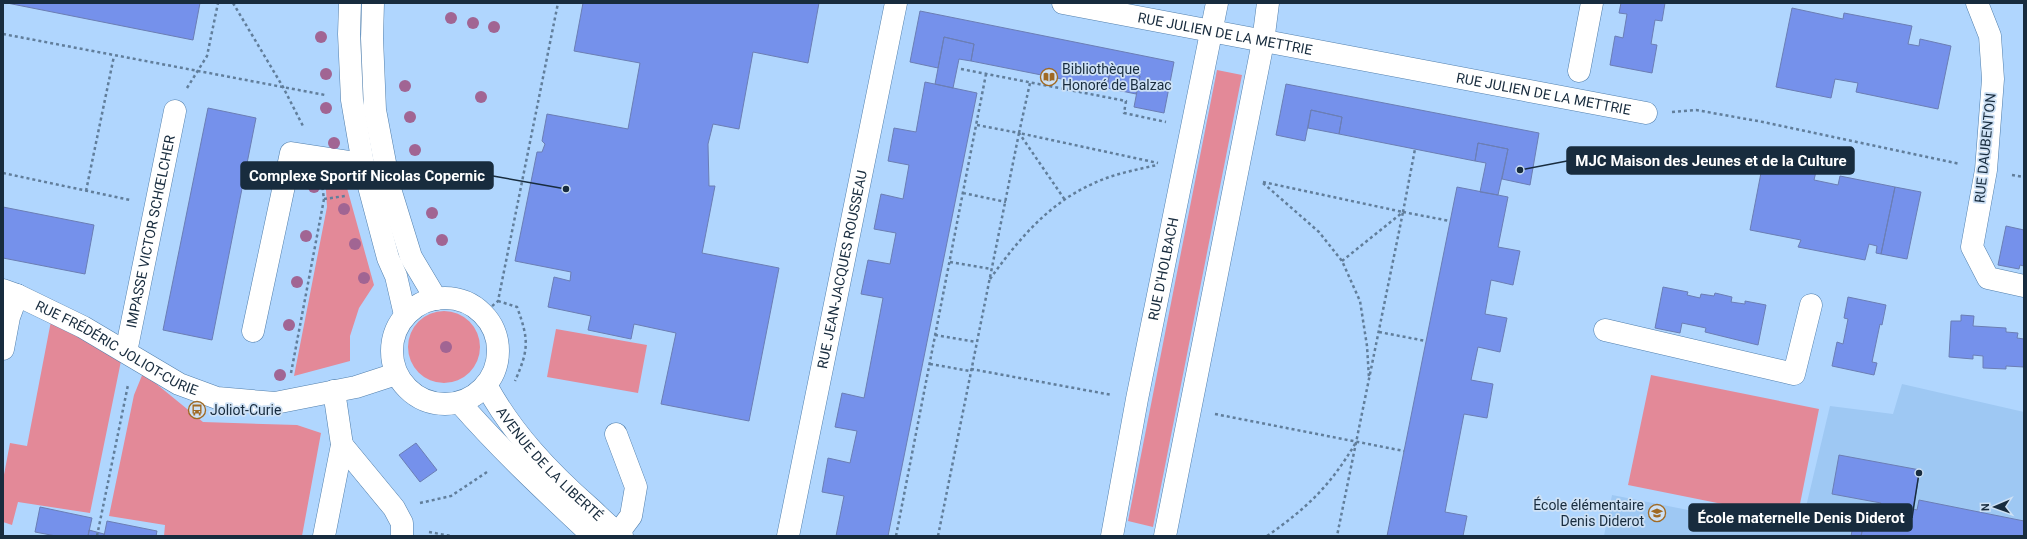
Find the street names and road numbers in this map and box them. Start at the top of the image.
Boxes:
street label: RUE JULIEN DE LA METTRIE [1137,9,1314,58]
street label: RUE JULIEN DE LA METTRIE [1455,69,1632,118]
street label: RUE DAUBENTON [1971,92,1999,204]
street label: IMPASSE VICTOR SCHŒLCHER [123,133,178,329]
street label: RUE JEAN-JACQUES ROUSSEAU [814,169,870,370]
street label: RUE D'HOLBACH [1145,216,1182,322]
street label: RUE FRÉDÉRIC JOLIOT-CURIE [33,297,200,398]
street label: AVENUE DE LA LIBERTÉ [493,404,607,524]

